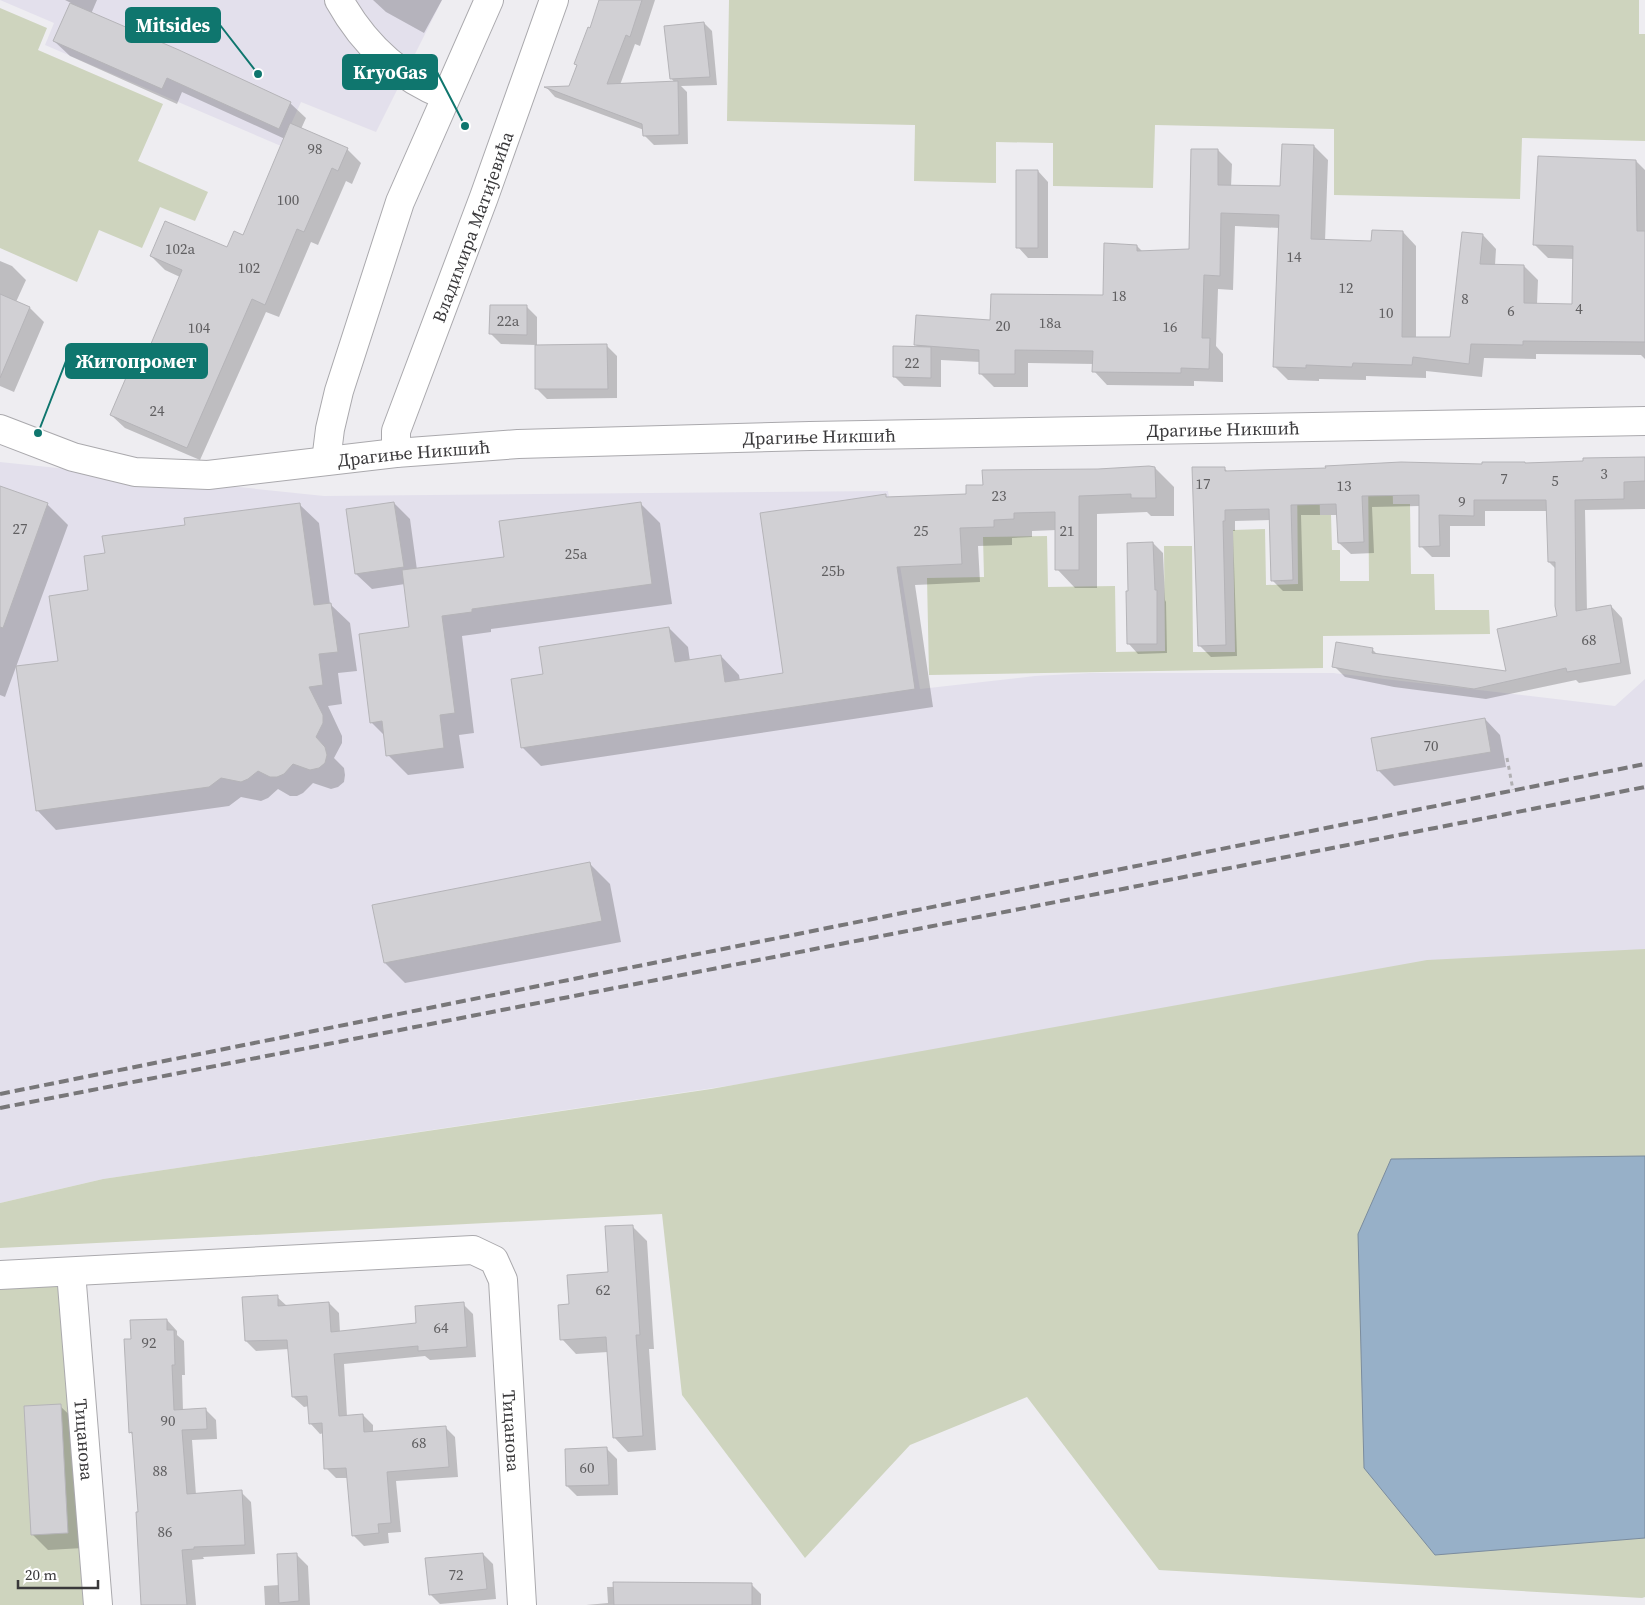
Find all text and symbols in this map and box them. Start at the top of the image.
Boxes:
callout: Mitsides [126,8,220,42]
text: Mitsides [136,12,211,38]
callout: KryoGas [343,55,437,89]
text: KryoGas [353,59,427,85]
street label: Владимира Матијевића [425,127,519,326]
house number: 98 [307,138,323,159]
house number: 100 [277,189,299,210]
house number: 102a [165,238,195,259]
house number: 14 [1286,246,1302,267]
house number: 102 [238,257,260,278]
house number: 12 [1338,277,1354,298]
house number: 18 [1111,285,1127,306]
house number: 8 [1461,288,1469,309]
house number: 4 [1575,298,1583,319]
house number: 6 [1507,300,1515,321]
house number: 10 [1378,302,1394,323]
house number: 22a [497,310,520,331]
house number: 18a [1039,312,1062,333]
house number: 20 [995,315,1011,336]
house number: 16 [1162,316,1178,337]
house number: 104 [188,317,211,338]
callout: Житопромет [66,344,207,378]
text: Житопромет [75,348,197,374]
house number: 22 [904,352,920,373]
house number: 24 [149,400,165,421]
street label: Драгиње Никшић [1146,415,1300,442]
street label: Драгиње Никшић [742,422,896,450]
street label: Драгиње Никшић [336,434,491,472]
house number: 3 [1600,463,1608,484]
house number: 7 [1500,468,1508,489]
house number: 5 [1551,470,1559,491]
house number: 17 [1195,473,1211,494]
house number: 13 [1336,475,1352,496]
house number: 23 [991,485,1007,506]
house number: 9 [1458,491,1466,512]
house number: 27 [12,518,28,539]
house number: 25 [913,520,929,541]
house number: 21 [1059,520,1075,541]
house number: 25a [565,543,588,564]
house number: 25b [821,560,845,581]
house number: 68 [1581,629,1597,650]
house number: 70 [1423,735,1439,756]
house number: 62 [595,1279,611,1300]
house number: 64 [433,1317,449,1338]
house number: 92 [141,1332,157,1353]
street label: Тицанова [497,1389,527,1473]
street label: Тицанова [69,1398,100,1482]
house number: 90 [160,1410,176,1431]
house number: 68 [411,1432,427,1453]
house number: 60 [579,1457,595,1478]
house number: 88 [152,1460,168,1481]
house number: 86 [157,1521,173,1542]
scale bar [18,1558,98,1590]
text: 20 m [25,1564,57,1585]
house number: 72 [448,1564,464,1585]

